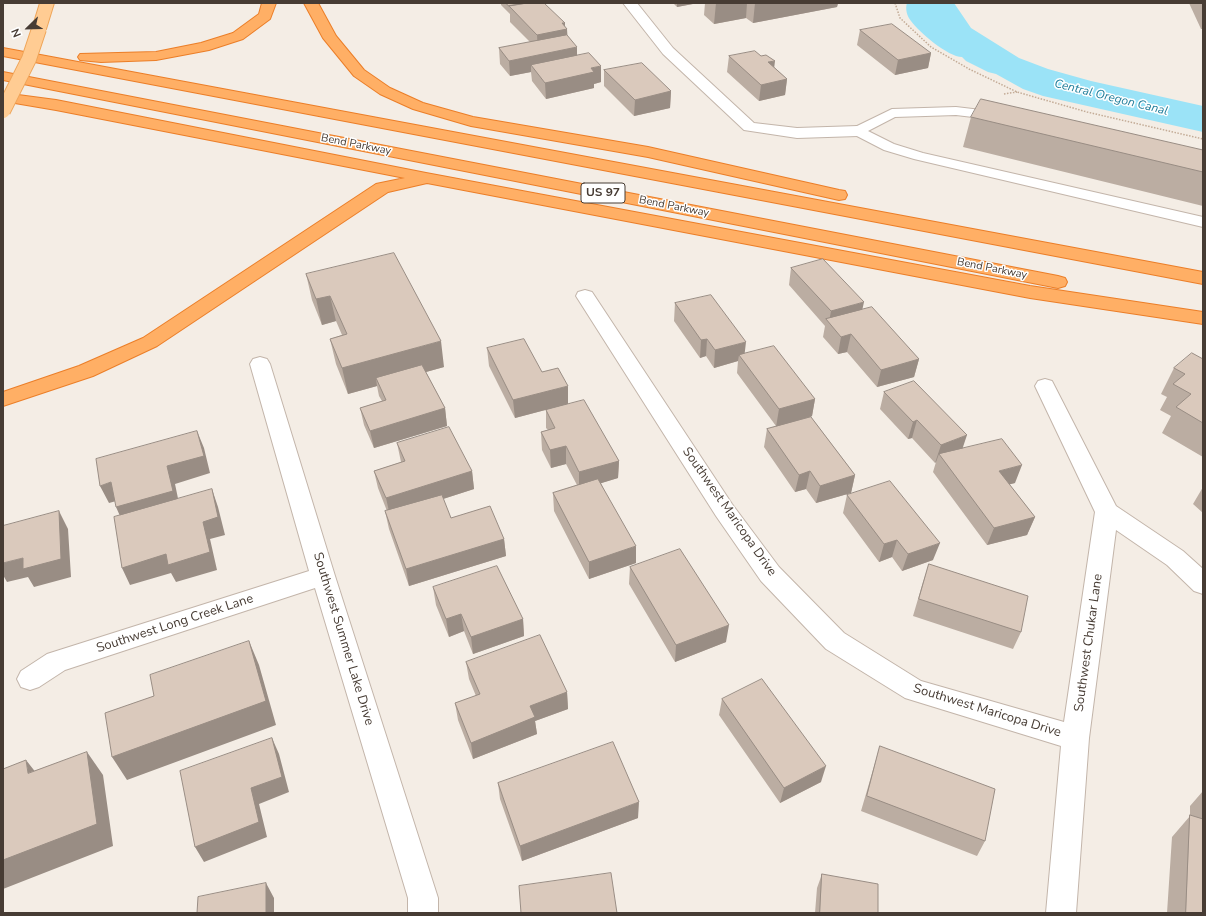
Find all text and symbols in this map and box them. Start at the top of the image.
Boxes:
north arrow [8,8,48,48]
text: N [8,26,25,40]
water label: Central Oregon Canal [1053,77,1169,119]
street label: Bend Parkway [320,132,392,158]
road number: US 97 [581,183,625,203]
street label: Bend Parkway [638,194,710,220]
street label: Bend Parkway [956,256,1028,282]
street label: Southwest Maricopa Drive [679,445,779,579]
street label: Southwest Summer Lake Drive [309,551,377,727]
street label: Southwest Chukar Lane [1072,573,1106,713]
street label: Southwest Long Creek Lane [95,591,255,657]
street label: Southwest Maricopa Drive [911,681,1063,741]

